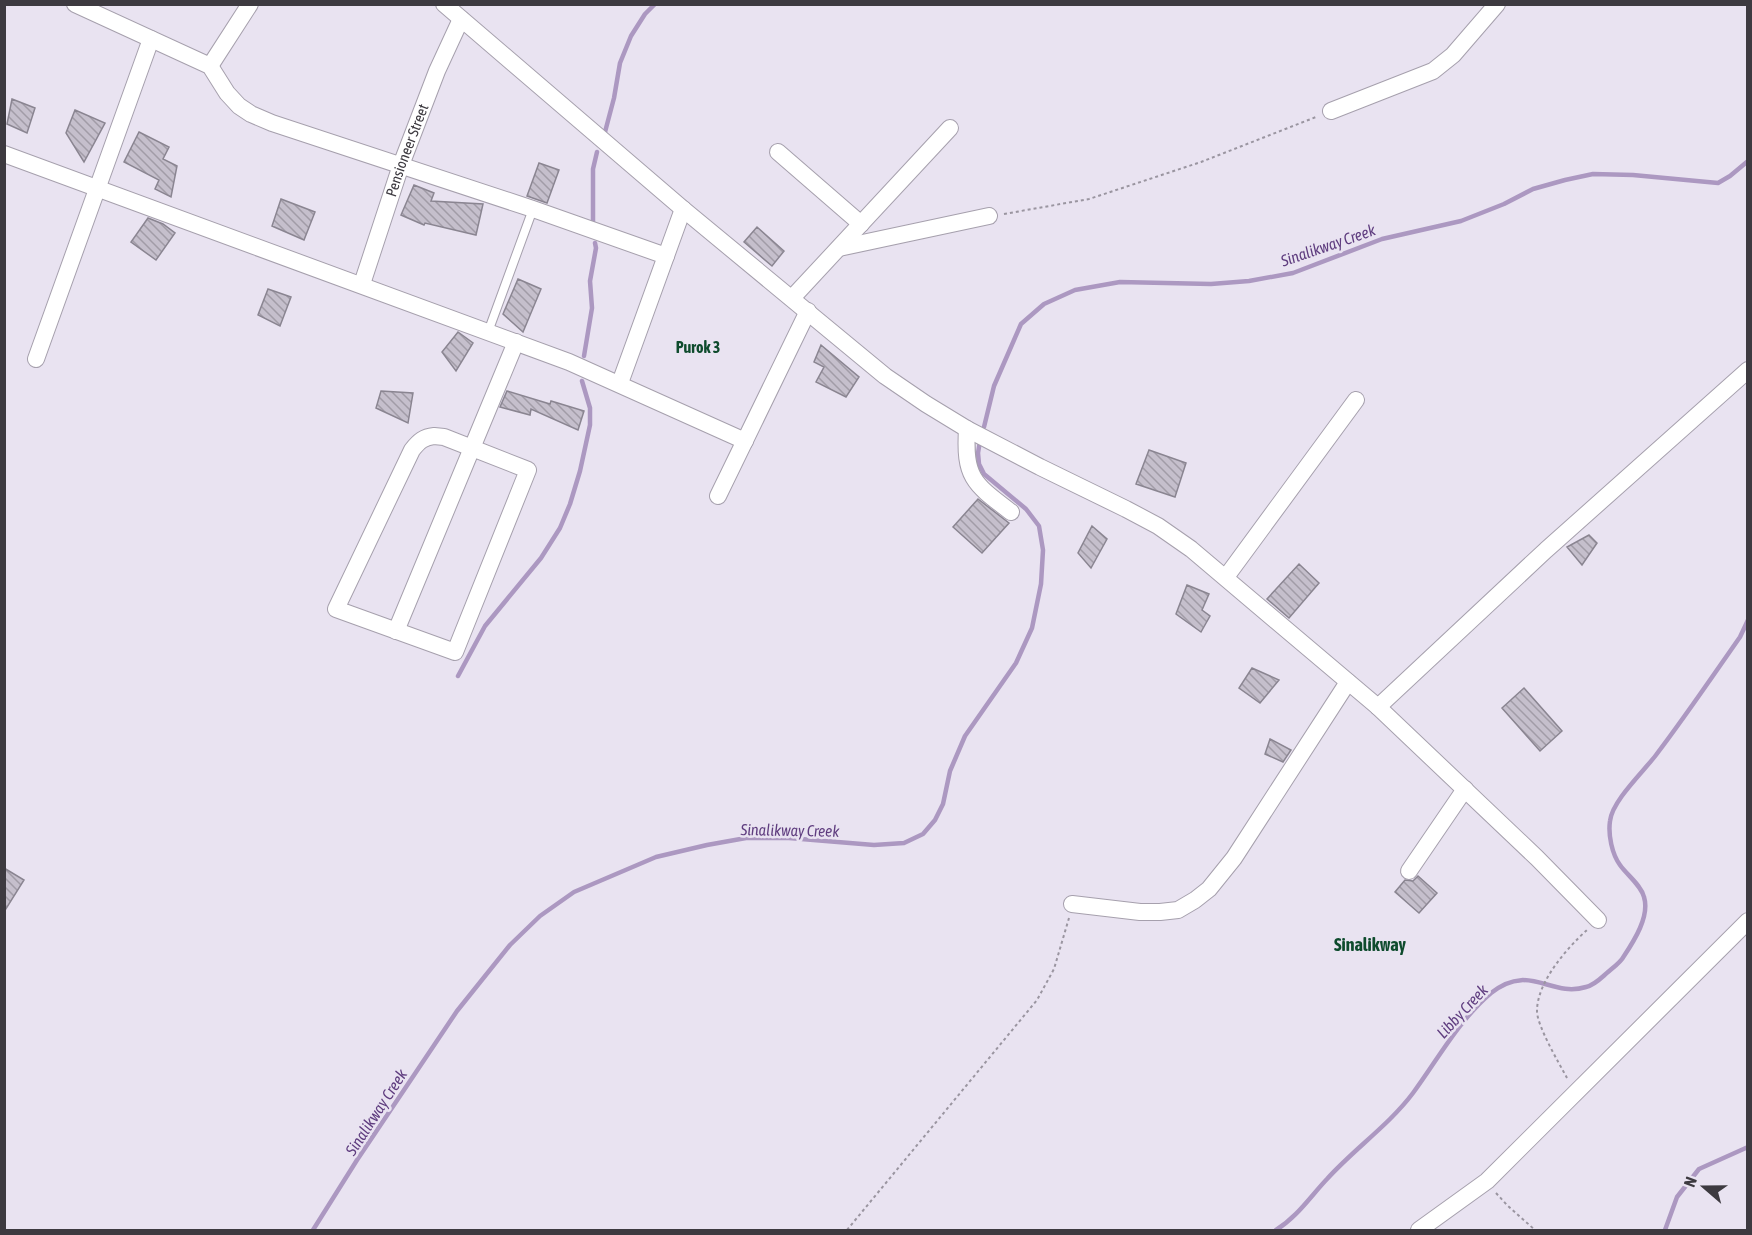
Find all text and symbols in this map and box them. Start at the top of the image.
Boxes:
street label: Pensioneer Street [382,102,432,199]
water label: Sinalikway Creek [1277,220,1379,271]
district label: Purok 3 [676,338,720,356]
water label: Sinalikway Creek [739,820,841,841]
district label: Sinalikway [1334,934,1407,955]
water label: Libby Creek [1433,980,1493,1042]
water label: Sinalikway Creek [341,1065,412,1160]
north arrow [1674,1157,1734,1217]
text: N [1680,1174,1700,1189]

